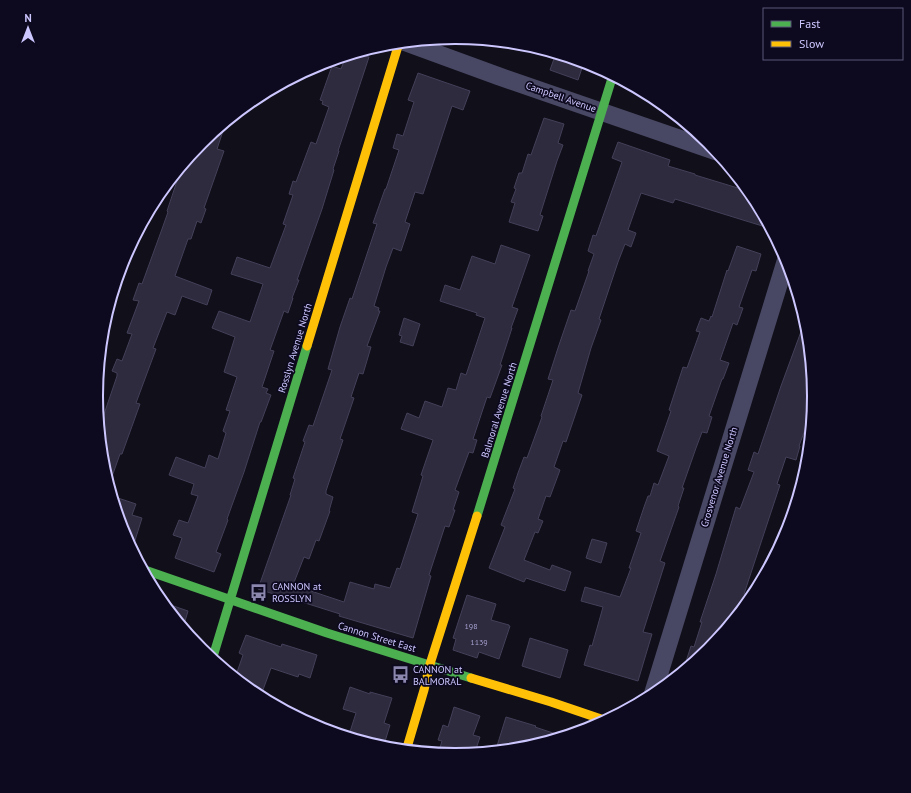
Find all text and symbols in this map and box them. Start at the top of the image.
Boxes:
north arrow [8,8,48,48]
legend [763,8,903,60]
text: N [24,11,32,25]
text: Fast [799,16,820,31]
text: Slow [799,36,824,51]
street label: Campbell Avenue [524,79,598,115]
street label: Rosslyn Avenue North [275,302,315,394]
street label: Balmoral Avenue North [478,361,520,459]
street label: Grosvenor Avenue North [698,425,740,529]
place label: CANNON at ROSSLYN [272,580,322,605]
bus stop icon: CANNON at ROSSLYN [249,582,269,602]
street label: Cannon Street East [336,619,418,655]
house number: 198 [464,621,478,631]
house number: 1139 [470,637,488,647]
place label: CANNON at BALMORAL [413,663,463,688]
bus stop icon: CANNON at BALMORAL [390,665,410,685]

